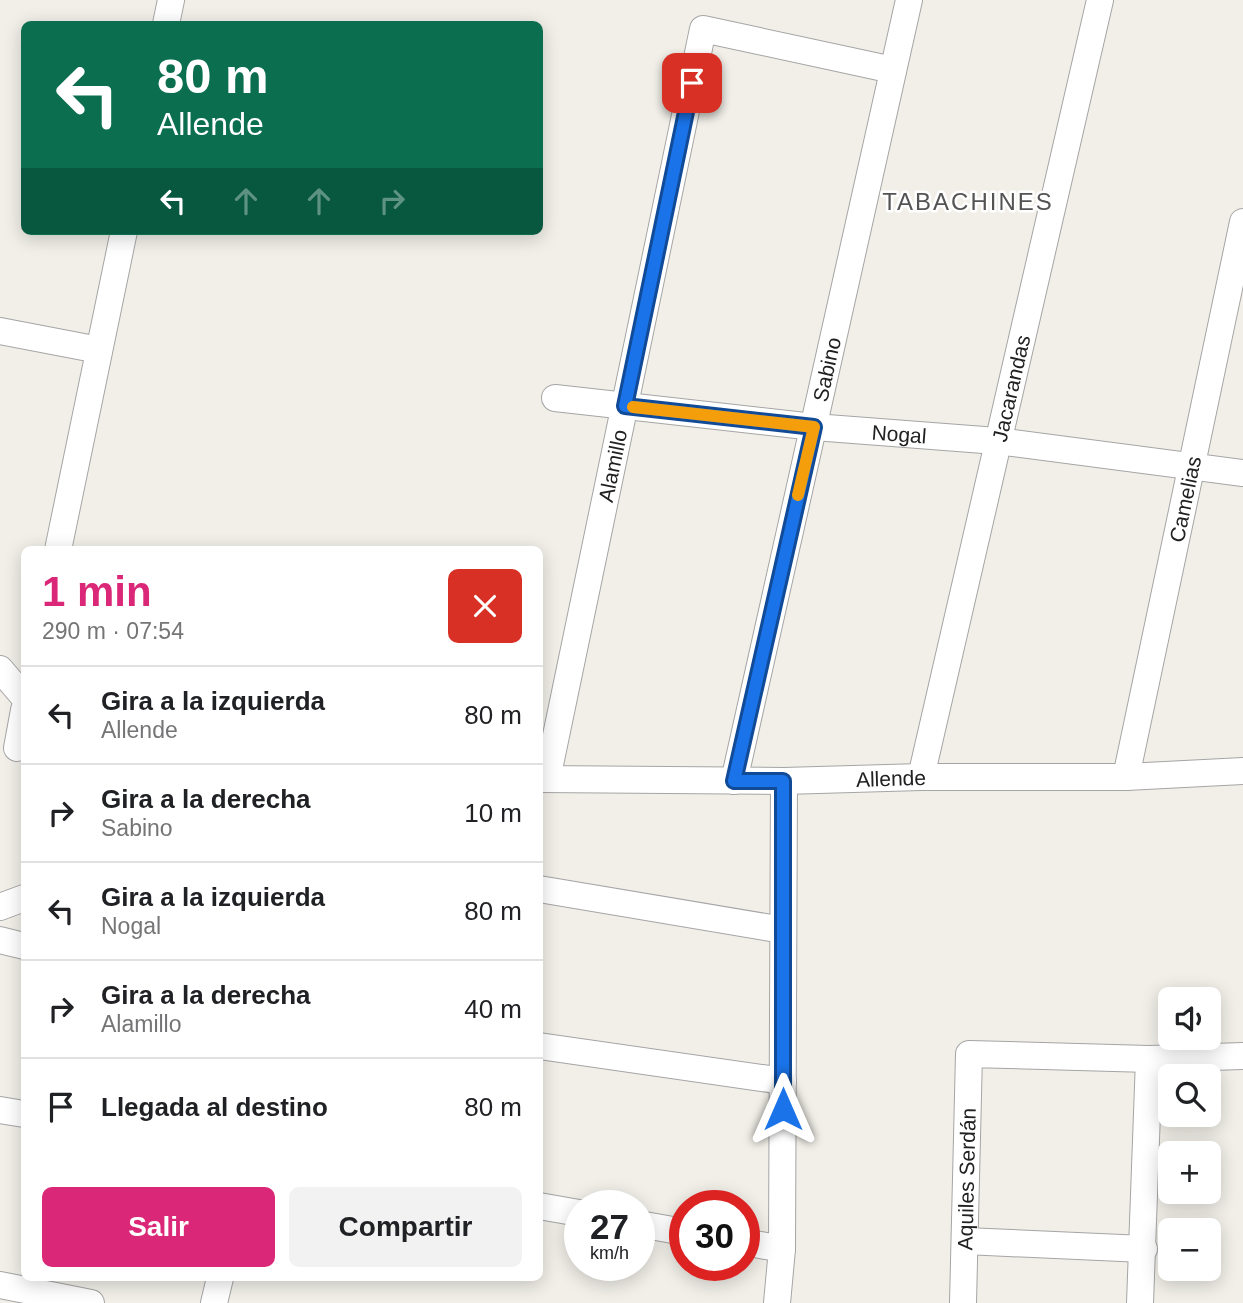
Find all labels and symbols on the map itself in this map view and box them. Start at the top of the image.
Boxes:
pin [662,53,722,113]
district label: TABACHINES [882,188,1054,215]
street label: Jacarandas [987,333,1034,444]
street label: Sabino [808,335,845,404]
street label: Nogal [871,420,927,447]
street label: Alamillo [593,427,631,504]
street label: Camelias [1164,454,1205,544]
street label: Allende [856,765,926,790]
position arrow [746,1072,820,1146]
street label: Aquiles Serdán [953,1108,979,1251]
speed limit sign: 30 [669,1190,760,1281]

